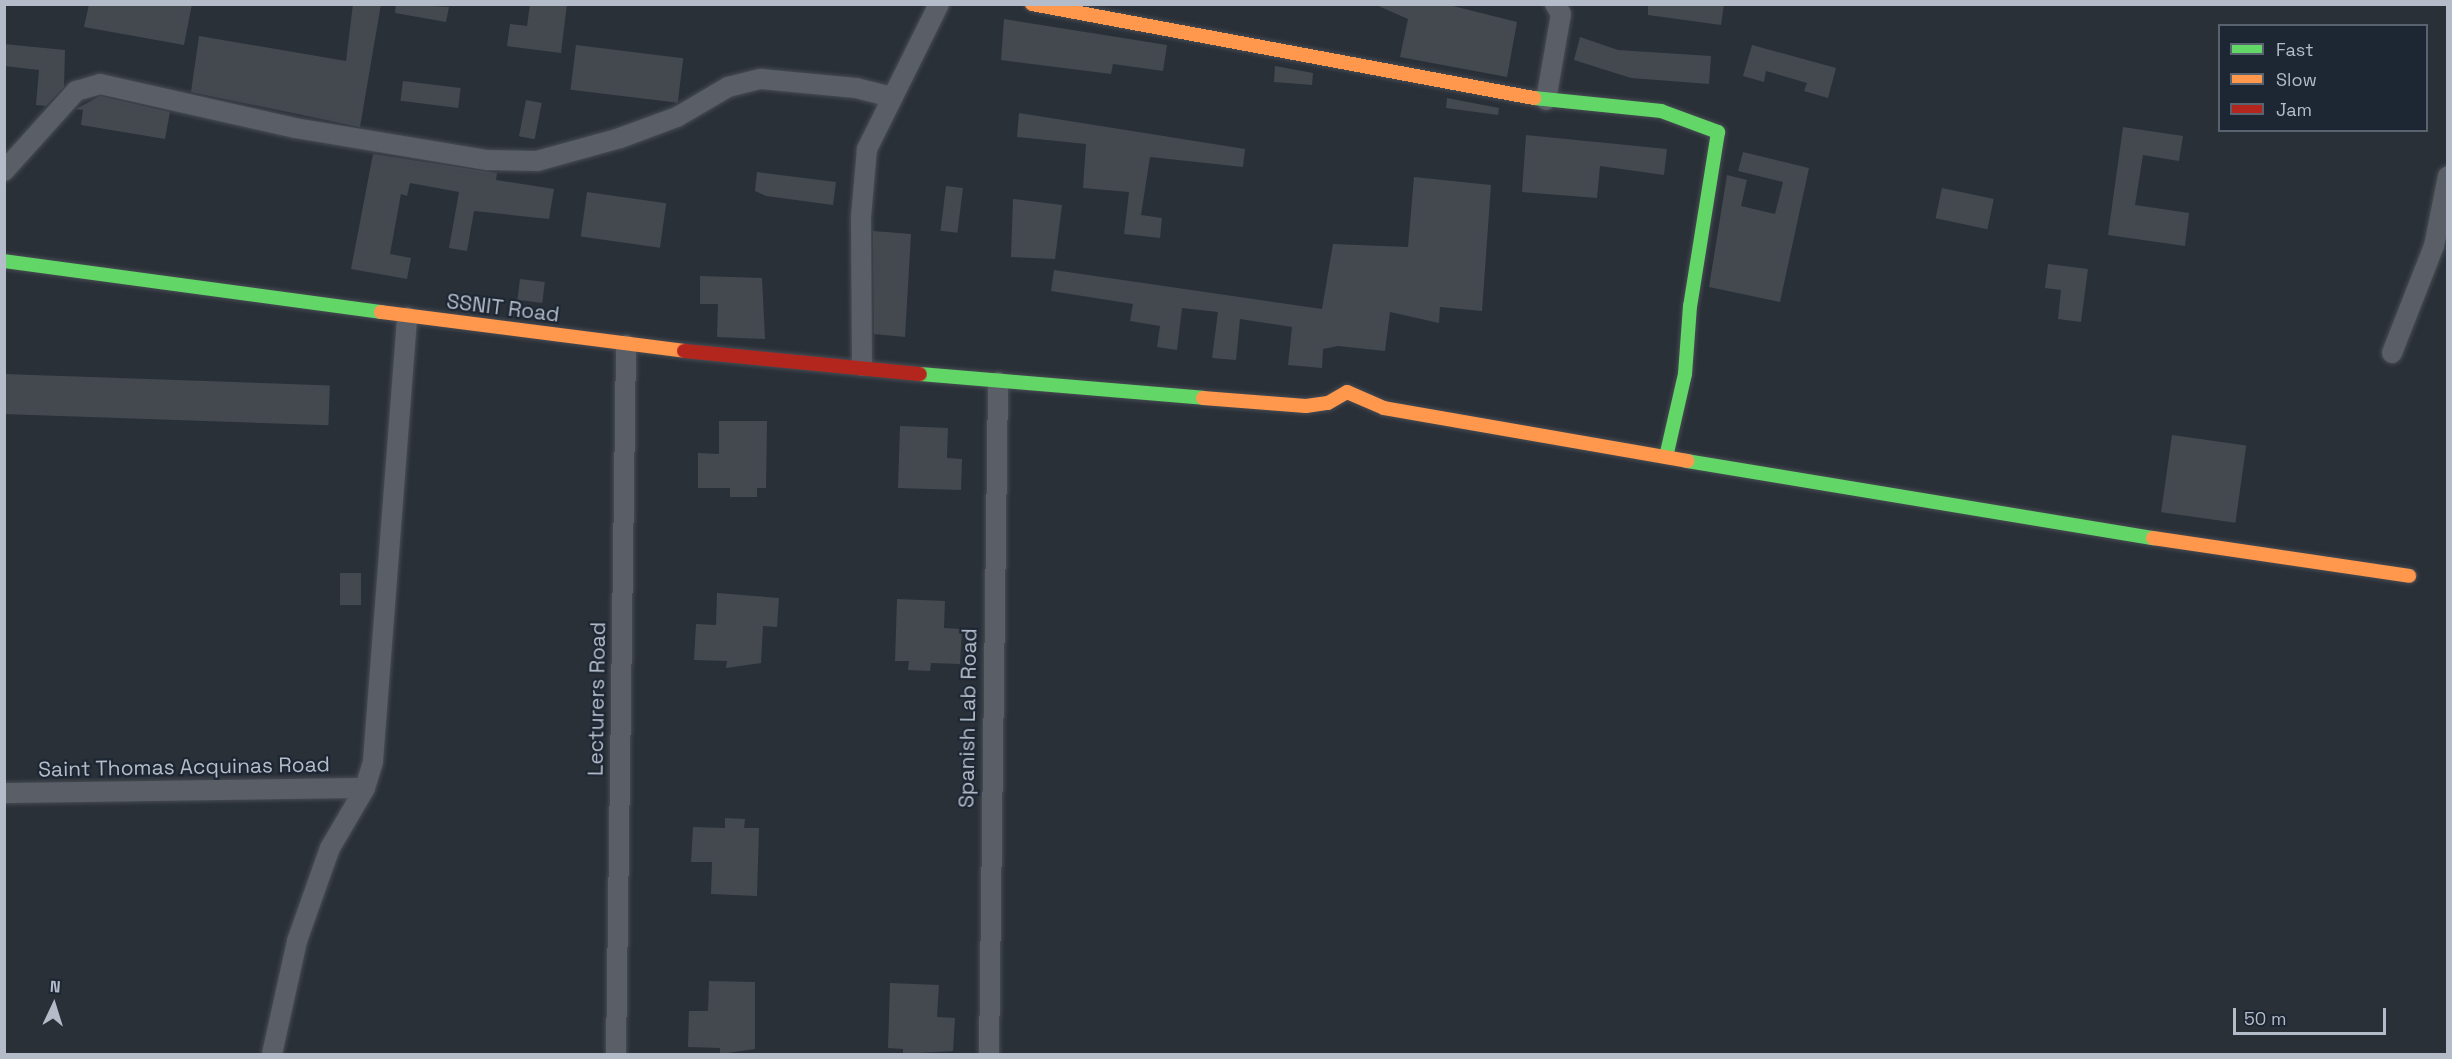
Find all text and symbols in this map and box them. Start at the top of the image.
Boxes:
legend [2218,24,2428,132]
text: Fast [2276,38,2313,61]
text: Slow [2276,68,2317,91]
text: Jam [2276,98,2312,121]
street label: SSNIT Road [445,289,561,327]
street label: Lecturers Road [583,622,611,776]
street label: Spanish Lab Road [954,628,982,808]
street label: Saint Thomas Acquinas Road [37,752,331,782]
north arrow [24,975,84,1035]
text: N [49,976,61,997]
scale bar [2236,996,2389,1034]
text: 50 m [2244,1007,2286,1030]

